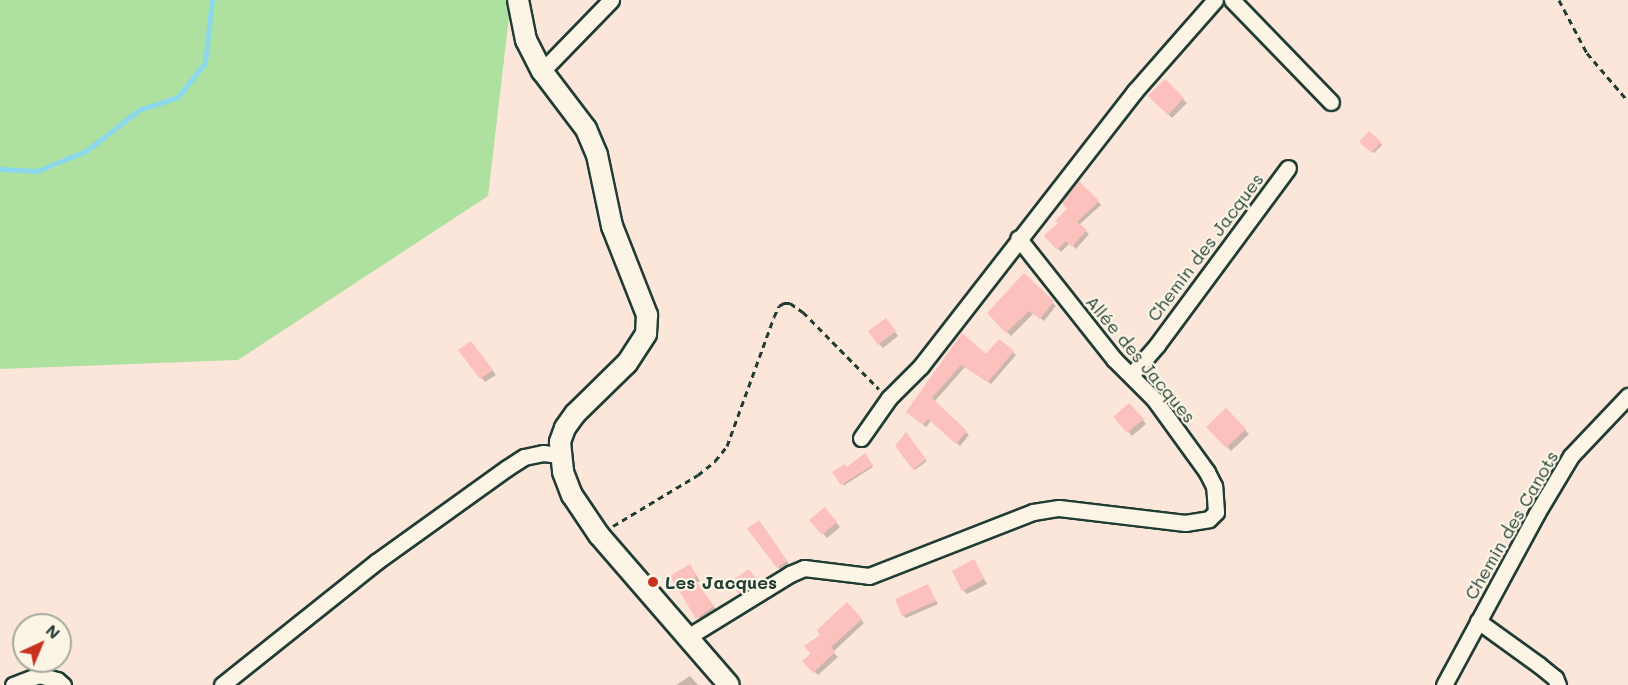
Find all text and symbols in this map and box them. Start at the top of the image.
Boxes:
street label: Chemin des Jacques [1142,169,1268,325]
street label: Allée des Jacques [1081,291,1201,427]
street label: Chemin des Canots [1460,447,1562,603]
place label: Les Jacques [665,571,777,593]
marker: Les Jacques [646,575,660,589]
north arrow [12,613,72,673]
text: N [42,619,65,643]

